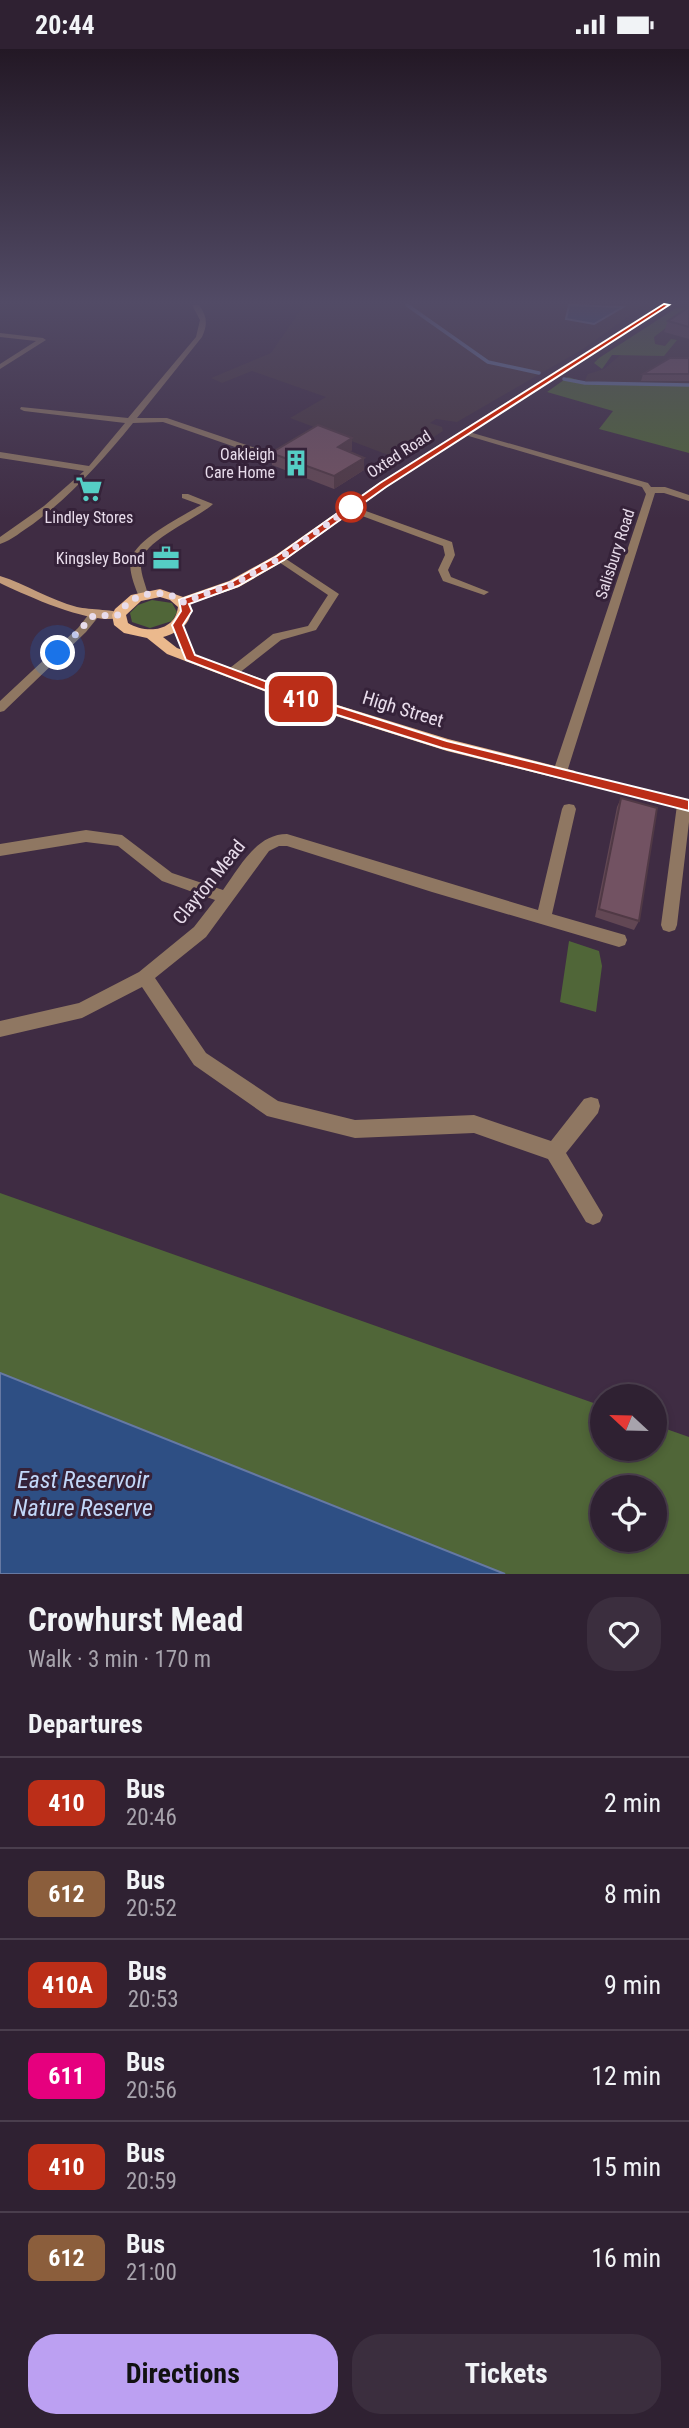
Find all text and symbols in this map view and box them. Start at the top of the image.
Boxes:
text: 20:44 [35,10,95,40]
street label: Oxted Road [363,426,435,482]
place label: Oakleigh Care Home [205,445,275,482]
building icon: Oakleigh Care Home [281,448,311,478]
supermarket icon: Lindley Stores [74,474,104,504]
unlabelled marker [336,492,366,522]
street label: Salisbury Road [591,507,639,601]
place label: Lindley Stores [45,508,133,527]
office icon: Kingsley Bond [151,543,181,573]
place label: Kingsley Bond [56,549,145,568]
your location [40,635,75,670]
line badge: 410 [261,676,341,722]
text: 410 [283,685,319,713]
street label: High Street [360,686,446,732]
street label: Clayton Mead [168,835,250,929]
north arrow [590,1384,667,1461]
map controls [590,1384,667,1552]
water label: East Reservoir Nature Reserve [13,1466,153,1522]
button: locate [590,1475,667,1552]
button: heart [587,1597,661,1671]
text: Crowhurst Mead [28,1600,243,1639]
text: Walk · 3 min · 170 m [28,1646,211,1673]
text: Departures [28,1709,143,1739]
text: Bus [126,1774,165,1804]
text: 2 min [604,1788,661,1818]
text: 410 [48,1789,85,1817]
text: 20:46 [126,1804,177,1831]
text: Bus [126,1865,165,1895]
text: 8 min [604,1879,661,1909]
text: 612 [48,1880,85,1908]
text: 20:52 [126,1895,177,1922]
text: Bus [128,1956,167,1986]
text: 9 min [604,1970,661,2000]
text: 410A [42,1971,93,1999]
text: 20:53 [128,1986,179,2013]
text: Bus [126,2047,165,2077]
text: 12 min [591,2061,661,2091]
text: 611 [48,2062,85,2090]
text: 20:56 [126,2077,177,2104]
text: Bus [126,2138,165,2168]
text: 15 min [591,2152,661,2182]
text: 410 [48,2153,85,2181]
text: 20:59 [126,2168,177,2195]
text: Bus [126,2229,165,2259]
text: 16 min [591,2243,661,2273]
text: 612 [48,2244,85,2272]
text: 21:00 [126,2259,177,2286]
button: Directions [28,2334,338,2414]
button: Tickets [352,2334,661,2414]

